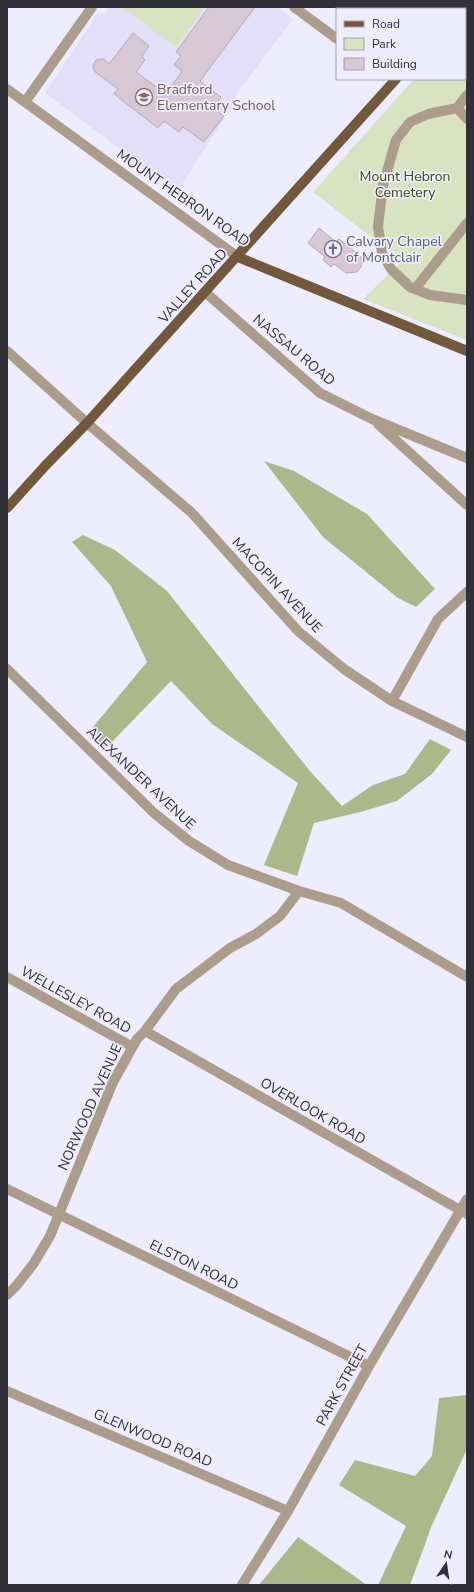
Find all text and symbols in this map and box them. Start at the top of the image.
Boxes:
legend [336,8,466,80]
text: Road [372,16,400,32]
text: Park [372,36,397,52]
text: Building [372,56,417,72]
place label: Bradford Elementary School [157,80,276,115]
school or university icon: Bradford Elementary School [134,87,154,107]
street label: MOUNT HEBRON ROAD [113,145,253,251]
park label: Mount Hebron Cemetery [360,167,450,202]
place label: Calvary Chapel of Montclair [346,232,443,267]
church icon: Calvary Chapel of Montclair [323,239,343,259]
street label: VALLEY ROAD [154,244,232,328]
street label: NASSAU ROAD [249,310,339,390]
street label: MACOPIN AVENUE [228,533,326,637]
street label: ALEXANDER AVENUE [82,722,200,834]
street label: WELLESLEY ROAD [17,962,135,1038]
street label: NORWOOD AVENUE [53,1041,127,1173]
street label: OVERLOOK ROAD [257,1073,369,1149]
street label: ELSTON ROAD [146,1235,242,1295]
street label: PARK STREET [312,1340,373,1429]
street label: GLENWOOD ROAD [91,1404,215,1472]
north arrow [426,1544,466,1584]
text: N [442,1547,454,1563]

